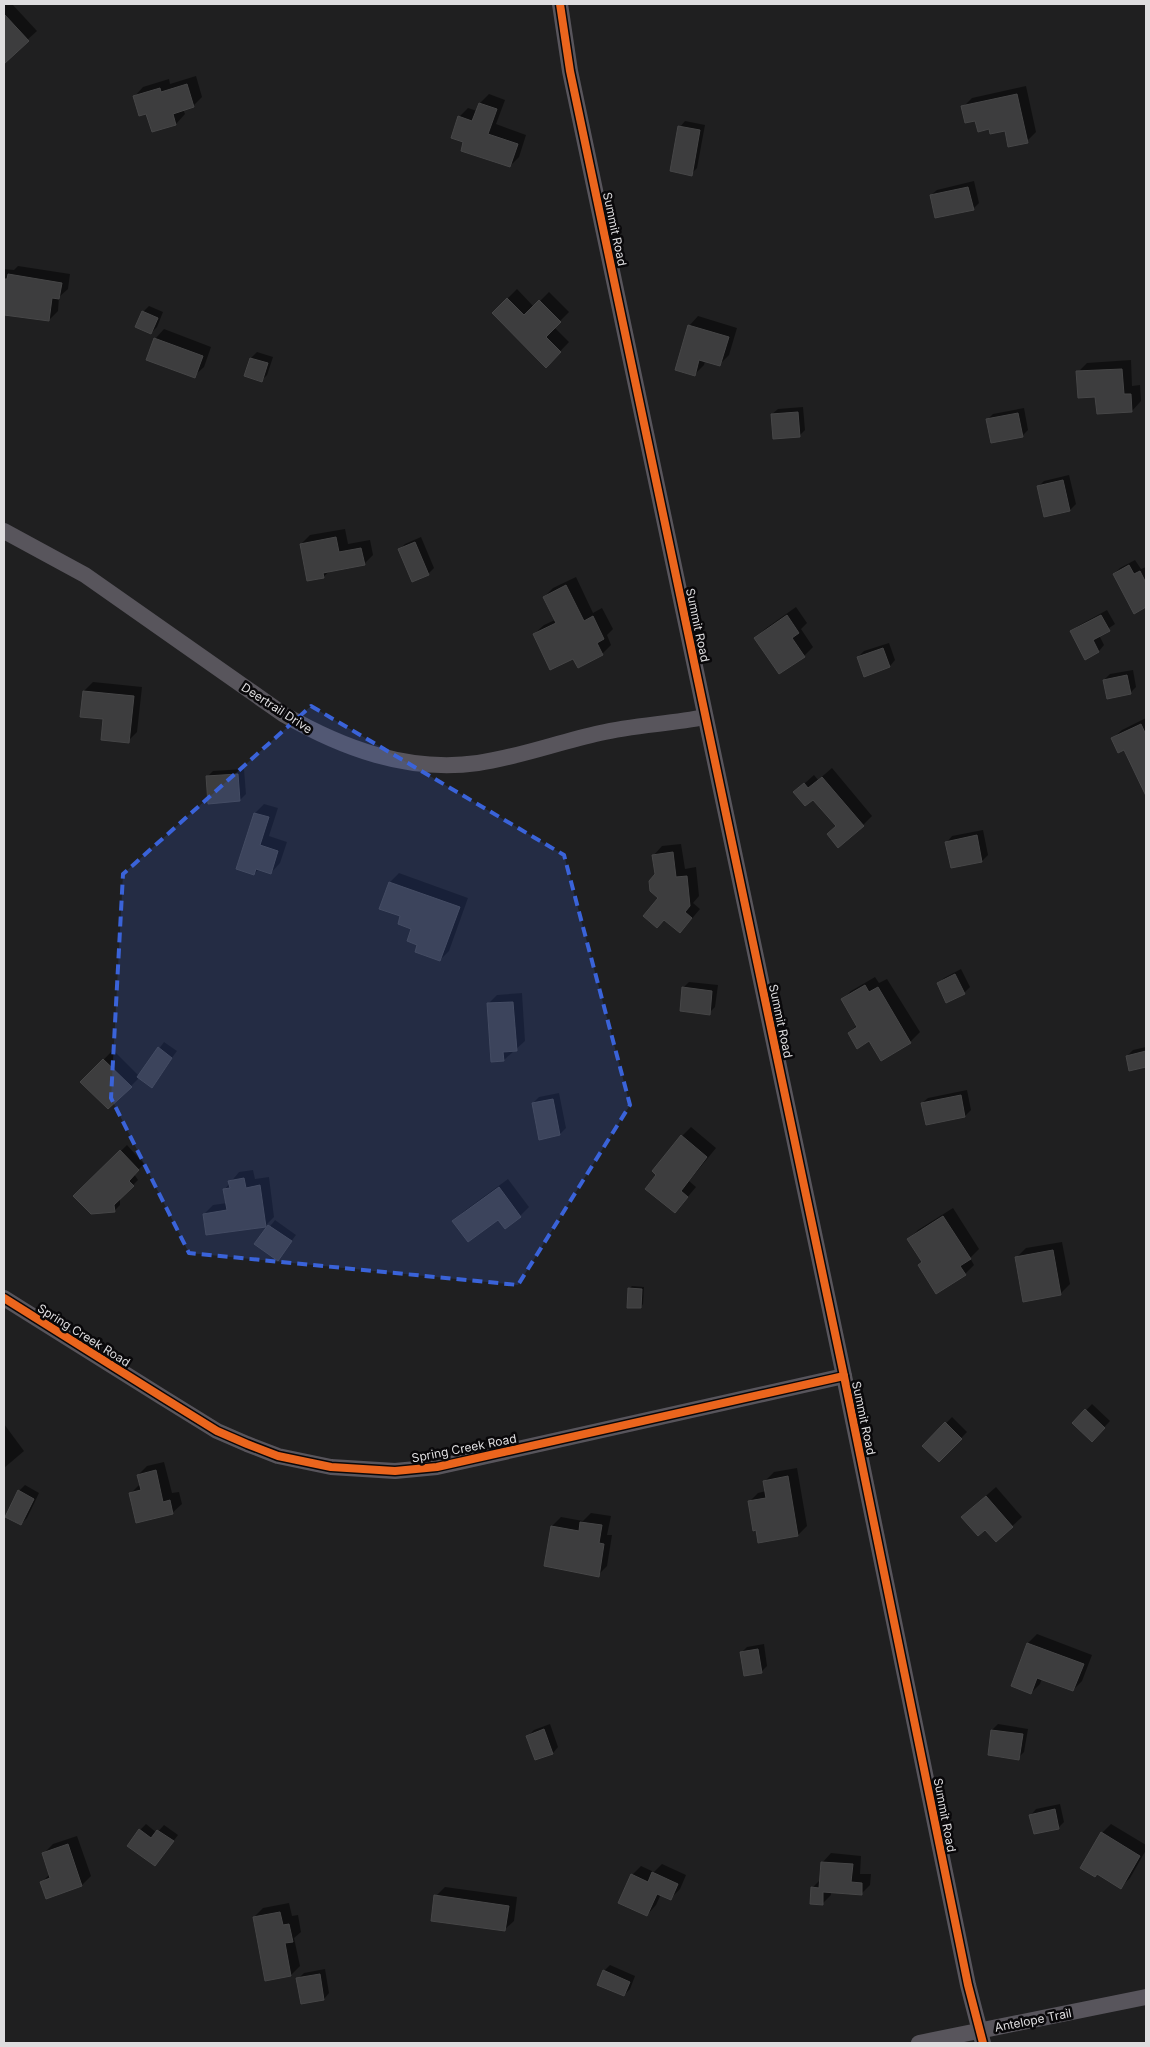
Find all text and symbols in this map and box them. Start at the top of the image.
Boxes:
street label: Summit Road [600,191,630,267]
street label: Summit Road [683,587,713,663]
street label: Deertrail Drive [239,680,315,736]
street label: Summit Road [766,983,796,1059]
street label: Spring Creek Road [35,1300,133,1370]
street label: Summit Road [849,1380,879,1456]
street label: Spring Creek Road [410,1430,518,1466]
street label: Summit Road [930,1777,960,1853]
street label: Antelope Trail [993,2005,1073,2035]

